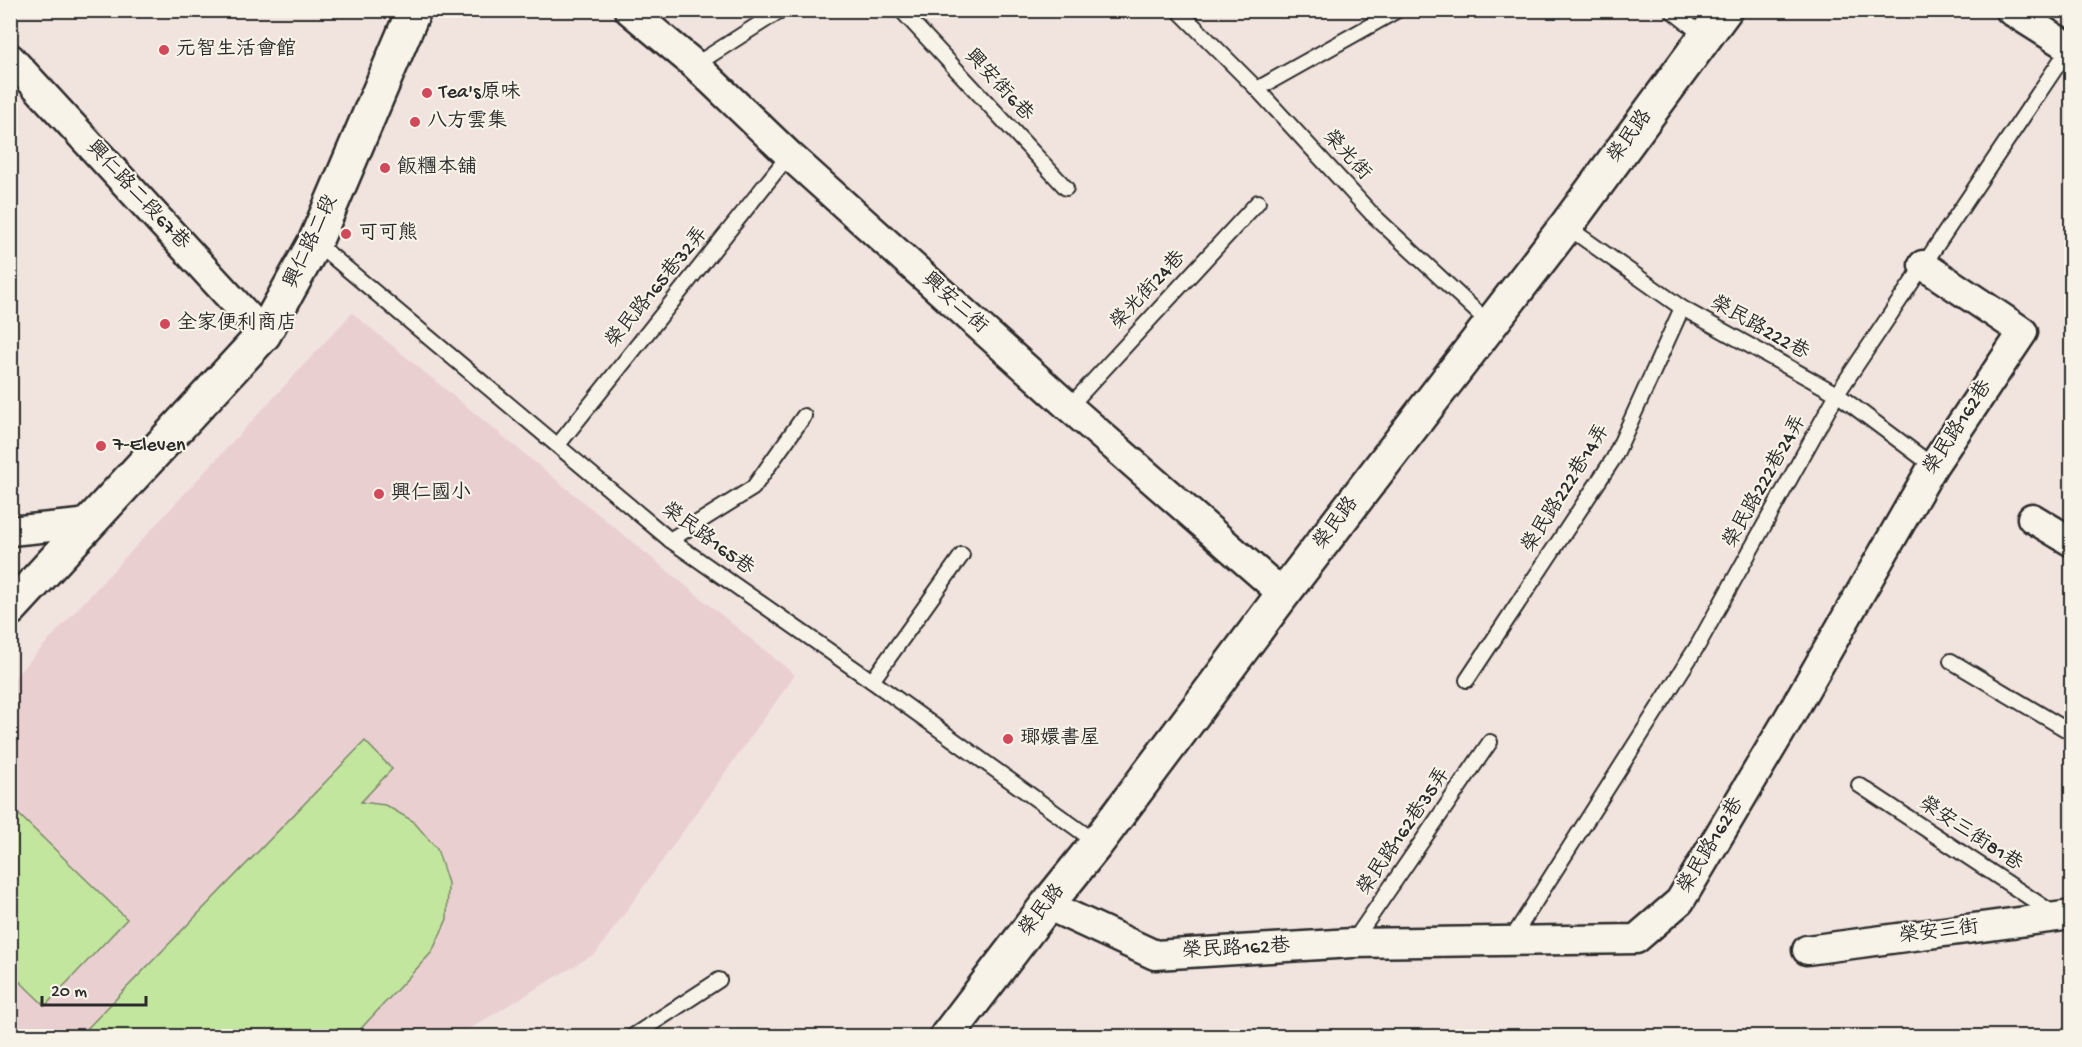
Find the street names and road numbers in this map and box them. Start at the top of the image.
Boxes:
street label: 興安街6巷 [959,44,1039,128]
street label: 榮民路 [1602,104,1659,168]
street label: 榮光街 [1317,125,1376,186]
street label: 興仁路二段67巷 [81,135,195,256]
street label: 興仁路二段 [279,191,344,292]
street label: 榮民路165巷32弄 [601,222,714,353]
street label: 榮光街24巷 [1105,245,1192,335]
street label: 興安二街 [917,267,993,339]
street label: 榮民路222巷 [1706,291,1814,366]
street label: 榮民路162巷 [1918,375,1999,480]
street label: 榮民路222巷24弄 [1718,410,1812,553]
street label: 榮民路222巷14弄 [1517,420,1616,557]
street label: 榮民路 [1308,491,1365,555]
street label: 榮民路165巷 [656,497,760,582]
street label: 榮民路162巷35弄 [1352,763,1456,900]
street label: 榮安三街81巷 [1914,791,2028,878]
street label: 榮民路162巷 [1673,792,1750,898]
street label: 榮民路 [1014,878,1071,942]
street label: 榮安三街 [1898,915,1980,949]
street label: 榮民路162巷 [1181,934,1292,964]

